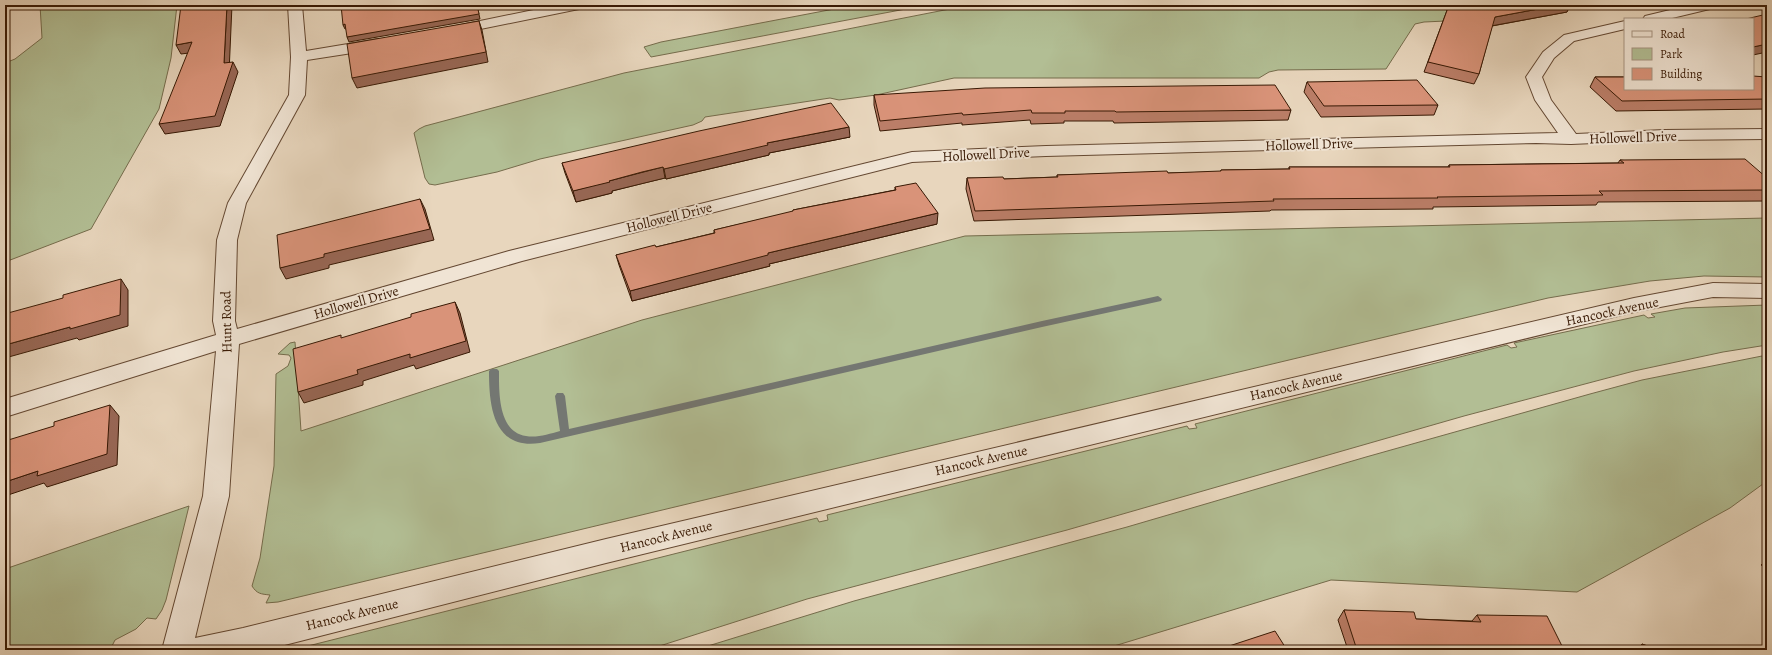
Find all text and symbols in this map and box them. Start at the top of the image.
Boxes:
legend [1624,18,1754,90]
text: Road [1660,26,1686,42]
text: Park [1660,46,1683,62]
text: Building [1660,66,1702,82]
street label: Hollowell Drive [1589,126,1677,149]
street label: Hollowell Drive [1265,133,1353,156]
street label: Hollowell Drive [942,143,1030,166]
street label: Hollowell Drive [624,198,714,237]
street label: Hollowell Drive [311,281,401,324]
street label: Hunt Road [216,290,237,353]
street label: Hancock Avenue [1564,292,1660,331]
street label: Hancock Avenue [1248,366,1344,405]
street label: Hancock Avenue [933,441,1029,480]
street label: Hancock Avenue [618,516,714,557]
street label: Hancock Avenue [304,594,400,635]

